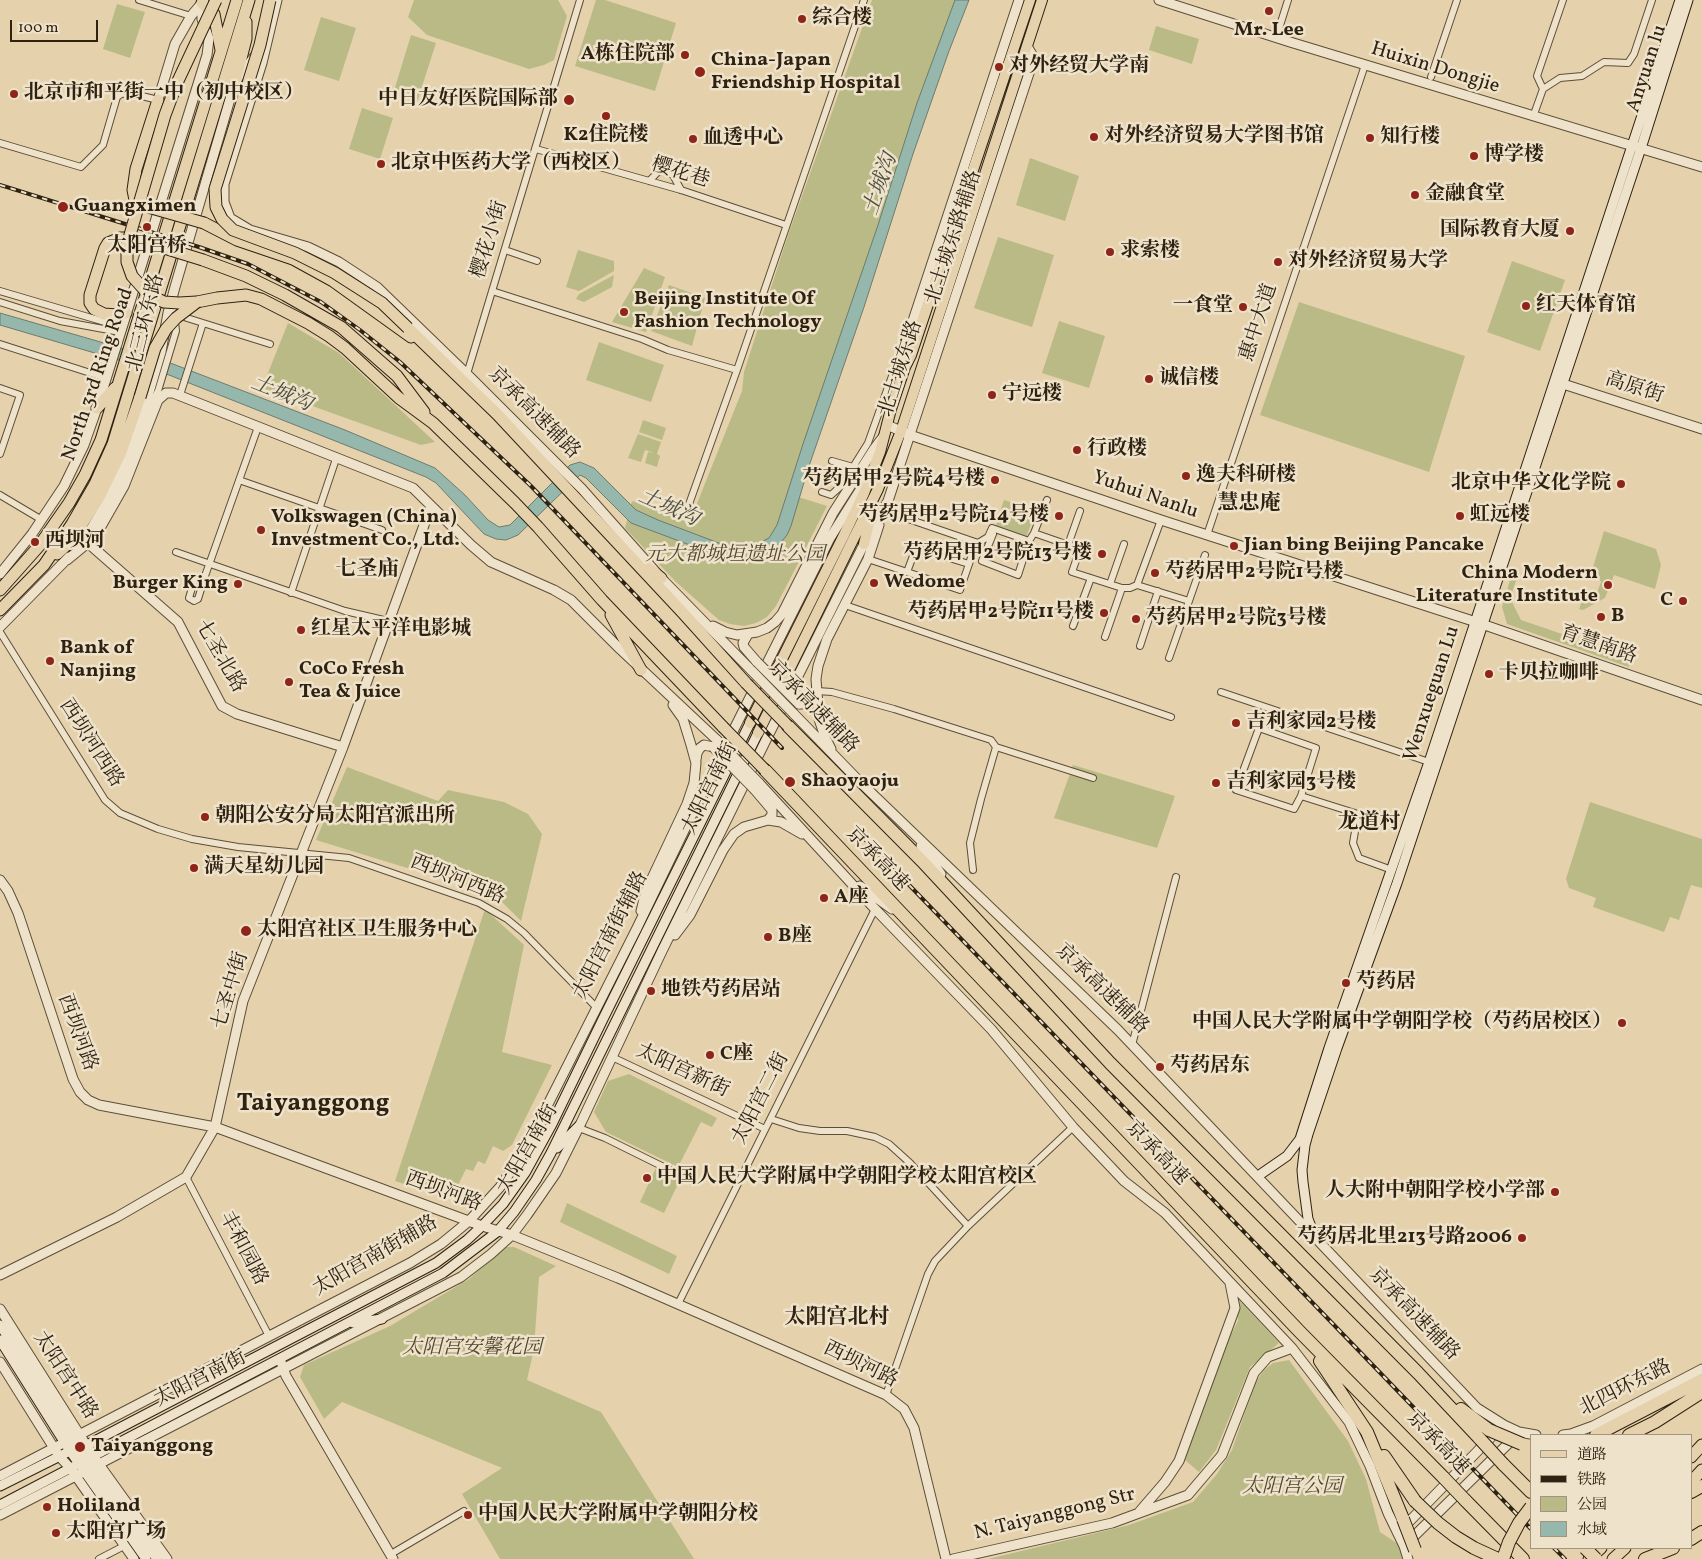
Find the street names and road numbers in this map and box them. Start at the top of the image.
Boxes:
street label: Anyuan lu [1623,22,1673,116]
street label: Huixin Dongjie [1368,38,1502,100]
street label: 樱花巷 [648,154,712,194]
street label: 北土城东路辅路 [922,168,988,308]
street label: 樱花小街 [468,198,514,282]
street label: 北三环东路 [123,272,171,374]
street label: 惠中大道 [1236,281,1284,365]
street label: North 3rd Ring Road [58,285,140,465]
street label: 北土城东路 [875,318,929,420]
street label: 京承高速辅路 [482,363,584,465]
street label: 高原街 [1602,368,1666,410]
street label: Yuhui Nanlu [1089,467,1201,525]
street label: 七圣北路 [189,616,249,698]
street label: 育慧南路 [1556,622,1640,670]
street label: Wenxueguan Lu [1400,623,1466,765]
street label: 京承高速辅路 [762,657,862,759]
street label: 西坝河西路 [53,696,127,792]
street label: 太阳宫南街 [678,739,744,839]
street label: 京承高速 [840,823,912,897]
street label: 西坝河西路 [406,851,508,911]
street label: 太阳宫南街辅路 [570,868,654,1004]
street label: 京承高速辅路 [1050,940,1152,1040]
street label: 七圣中街 [209,949,255,1033]
street label: 西坝河路 [51,991,101,1075]
street label: 太阳宫新街 [632,1040,732,1104]
street label: 太阳宫二街 [729,1049,795,1149]
street label: 太阳宫南街 [494,1101,564,1199]
street label: 京承高速 [1120,1117,1192,1191]
street label: 西坝河路 [401,1168,485,1218]
street label: 丰和园路 [213,1208,271,1290]
street label: 太阳宫南街辅路 [309,1212,443,1302]
street label: 京承高速辅路 [1363,1264,1463,1366]
street label: 太阳宫中路 [27,1328,101,1424]
street label: 西坝河路 [819,1338,901,1394]
street label: 太阳宫南街 [151,1347,251,1413]
street label: 北四环东路 [1576,1356,1676,1422]
street label: 京承高速 [1401,1407,1473,1481]
street label: N. Taiyanggong Str [972,1483,1138,1547]

